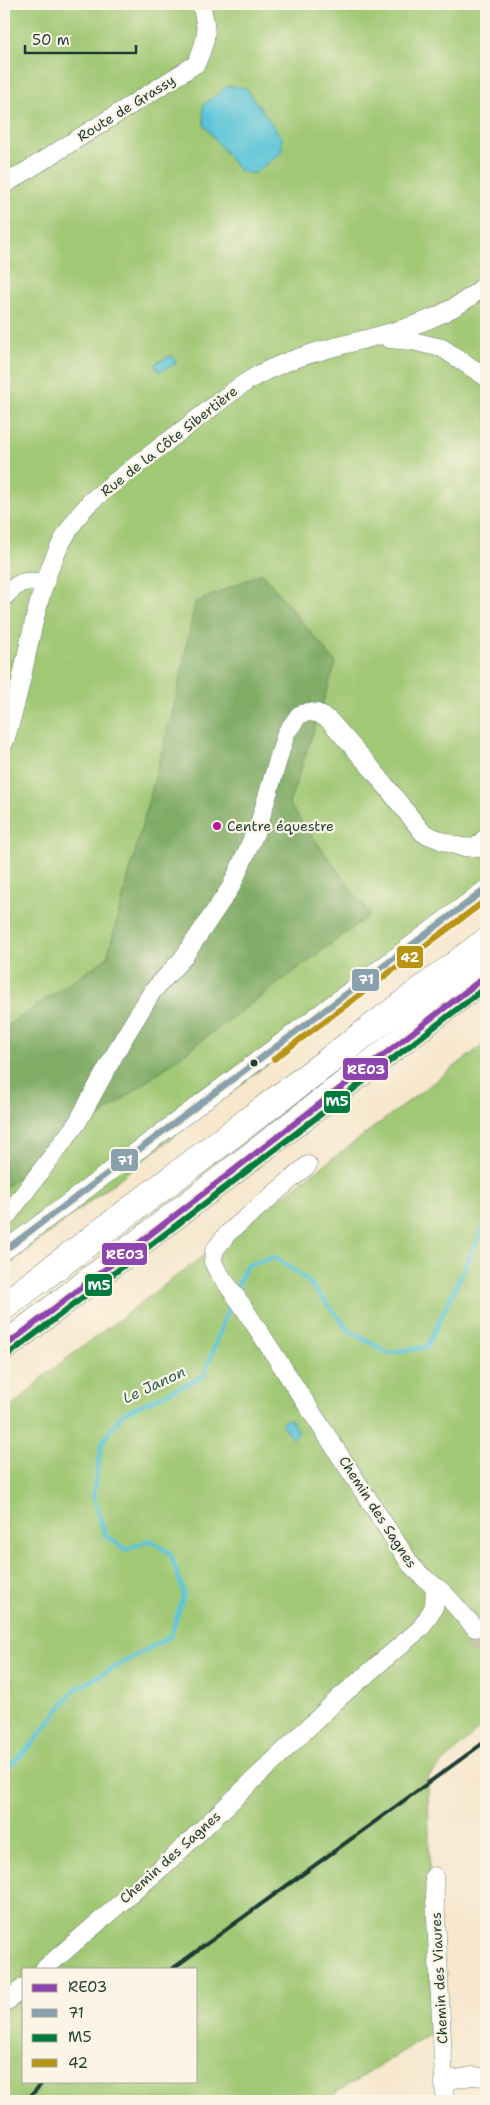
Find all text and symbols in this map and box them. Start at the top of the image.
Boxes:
scale bar [25,22,136,54]
text: 50 m [32,30,70,50]
street label: Route de Grassy [74,71,178,145]
street label: Rue de la Côte Sibertière [97,382,241,500]
place label: Centre équestre [227,817,334,835]
marker: Centre équestre [211,820,223,832]
line badge: 42 [396,945,424,969]
text: 42 [401,948,420,966]
line badge: 71 [351,968,380,992]
text: 71 [358,970,374,988]
line badge: RE03 [342,1057,389,1081]
unlabelled marker [249,1058,259,1068]
text: RE03 [347,1060,385,1078]
line badge: M5 [323,1090,351,1114]
text: M5 [325,1092,349,1110]
line badge: 71 [110,1148,139,1172]
text: 71 [117,1151,133,1169]
line badge: RE03 [101,1242,148,1266]
text: RE03 [106,1245,144,1263]
line badge: M5 [84,1273,113,1297]
text: M5 [87,1276,111,1294]
water label: Le Janon [119,1362,189,1408]
street label: Chemin des Sagnes [335,1453,421,1571]
street label: Chemin des Sagnes [116,1807,224,1907]
street label: Chemin des Viaures [427,1911,451,2044]
legend [22,1968,198,2082]
text: RE03 [68,1977,107,1997]
text: 71 [68,2003,84,2023]
text: M5 [68,2027,92,2047]
text: 42 [68,2053,88,2073]

